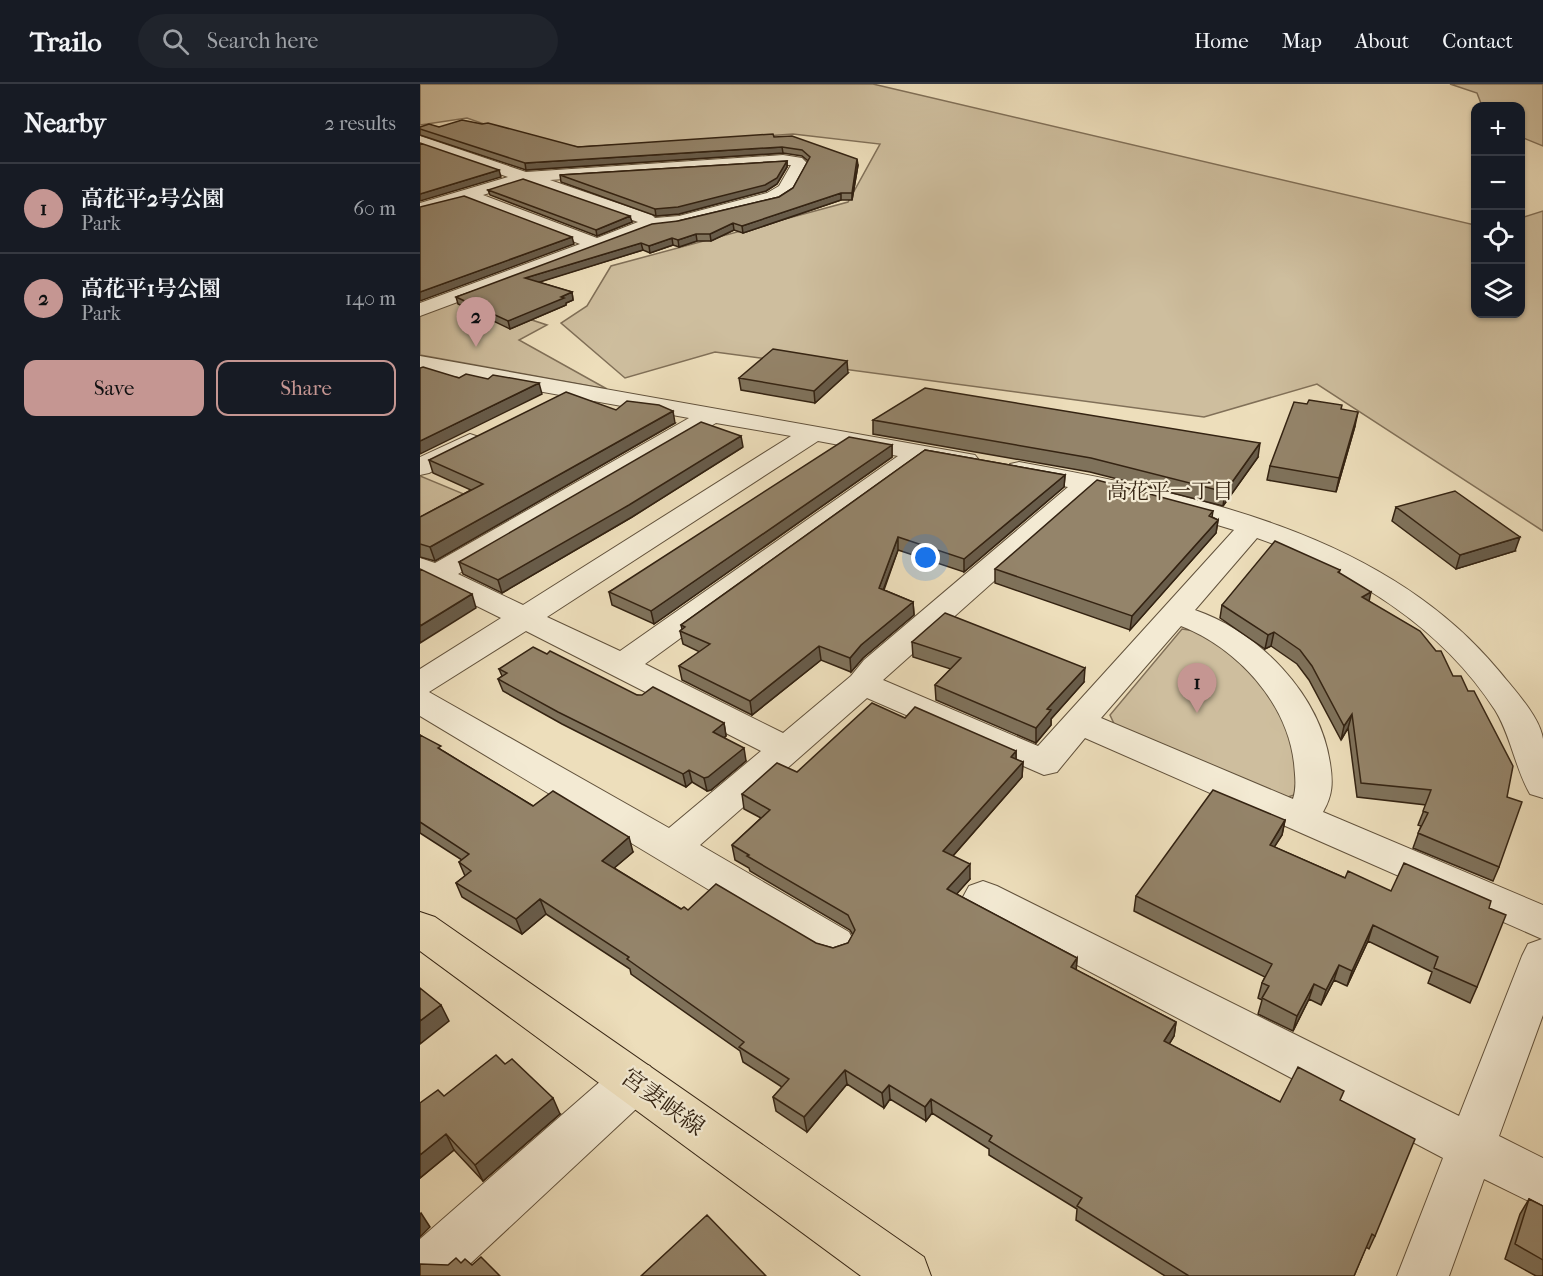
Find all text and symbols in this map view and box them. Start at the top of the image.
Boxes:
search box [138,14,558,68]
text: Trailo [30,25,102,58]
icon: search [159,25,192,58]
text: Search here [207,28,318,54]
text: Home [1194,29,1249,53]
text: Map [1282,29,1322,53]
text: About [1355,29,1409,53]
text: Contact [1442,29,1513,53]
map controls [1471,102,1525,318]
button: + [1471,102,1525,156]
text: Nearby [24,108,106,139]
text: 2 results [325,112,396,135]
button: − [1471,156,1525,210]
text: 高花平2号公園 [81,186,224,212]
text: 1 [40,197,47,220]
text: 60 m [353,197,396,220]
button: locate [1471,210,1525,264]
text: Park [81,212,121,235]
button: layers [1471,264,1525,318]
text: 高花平1号公園 [81,276,221,302]
text: 2 [38,287,49,310]
text: 140 m [345,287,396,310]
pin: 2 [456,298,496,347]
text: Park [81,302,121,325]
button: Save [24,360,204,416]
button: Share [216,360,396,416]
district label: 高花平一丁目 [1107,479,1233,503]
your location [911,543,940,572]
pin: 1 [1178,664,1216,713]
street label: 宮妻峡線 [616,1062,710,1142]

